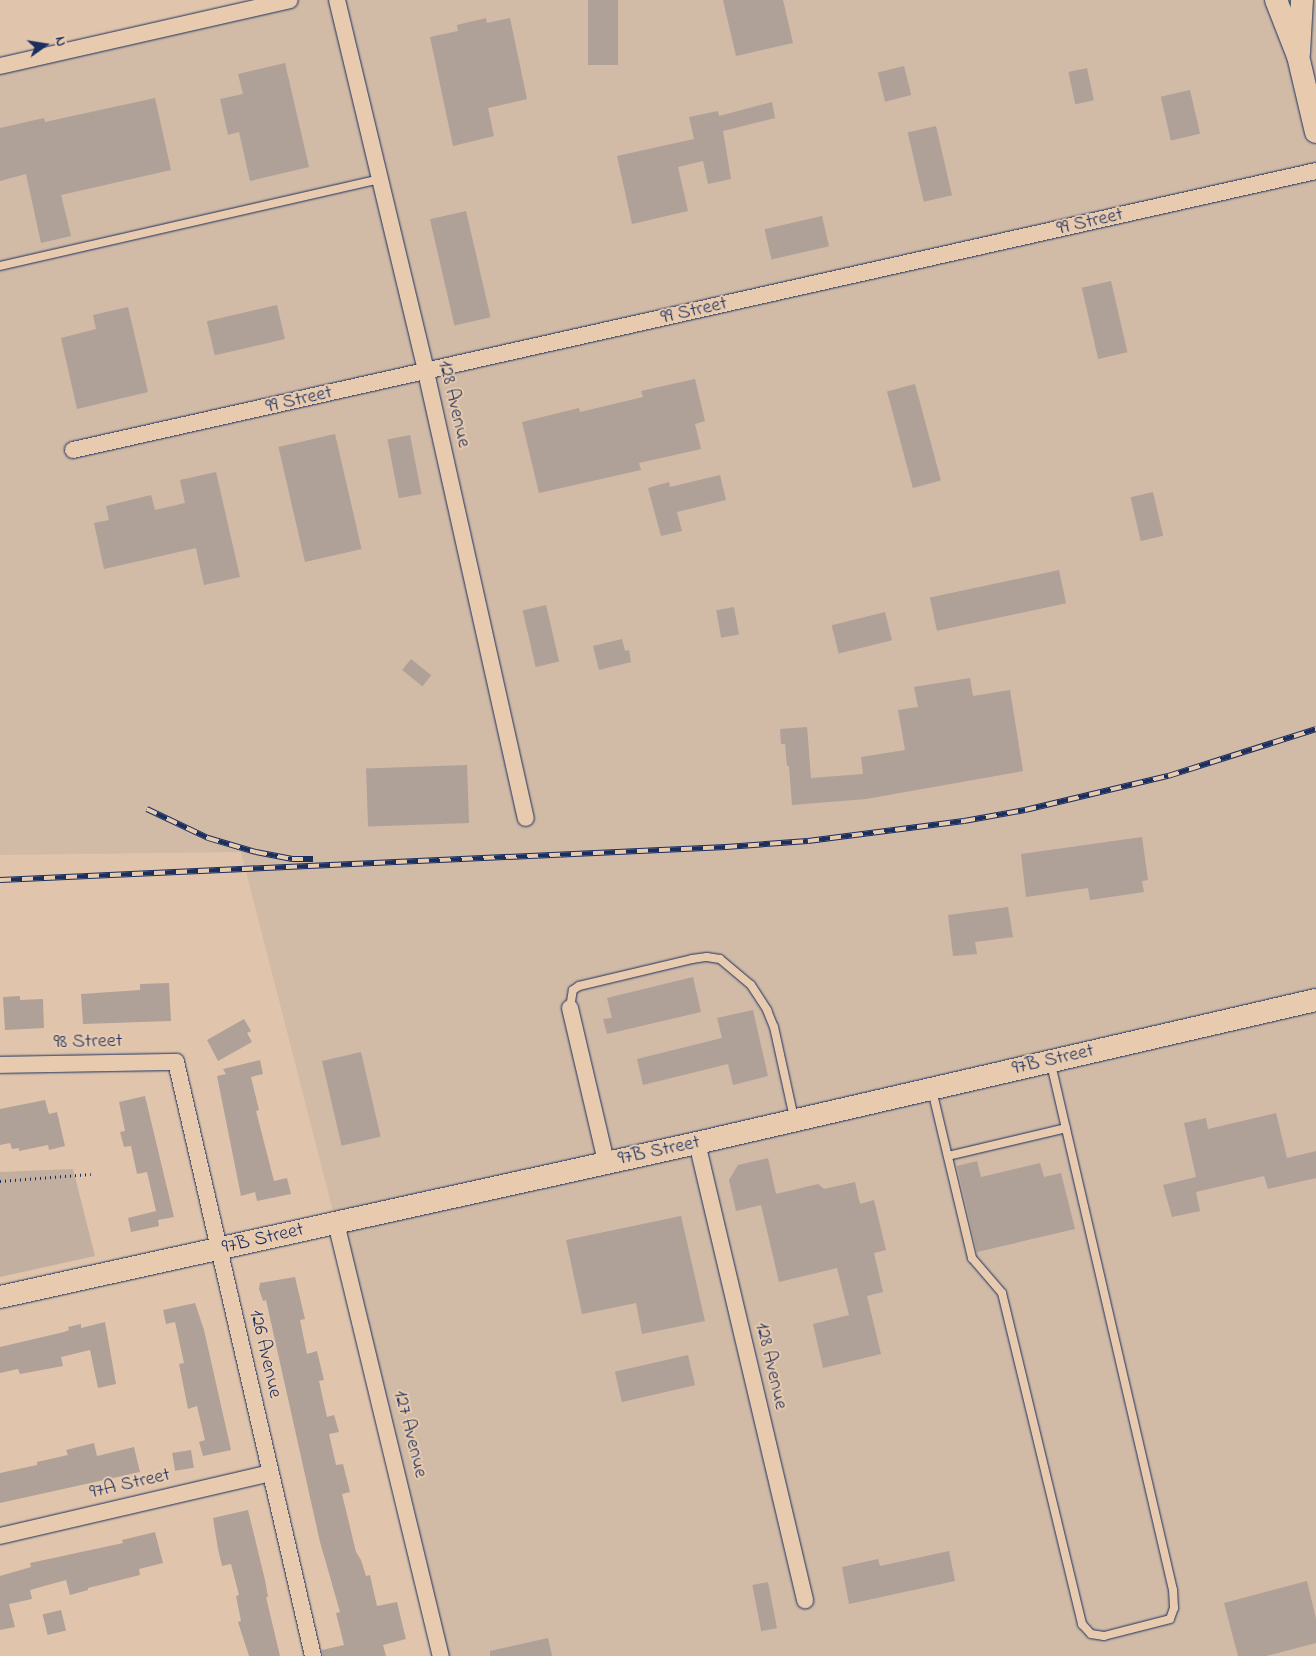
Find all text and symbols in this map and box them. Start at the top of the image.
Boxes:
north arrow [20,20,70,70]
text: N [49,35,71,48]
street label: 99 Street [1054,203,1126,241]
street label: 99 Street [658,292,730,330]
street label: 128 Avenue [432,358,476,450]
street label: 99 Street [263,381,335,419]
street label: 98 Street [53,1029,123,1055]
street label: 97B Street [1010,1039,1096,1081]
street label: 97B Street [616,1131,702,1171]
street label: 97B Street [220,1218,306,1260]
street label: 126 Avenue [243,1308,287,1400]
street label: 128 Avenue [749,1320,793,1412]
street label: 127 Avenue [388,1388,432,1480]
street label: 97A Street [87,1463,173,1505]

